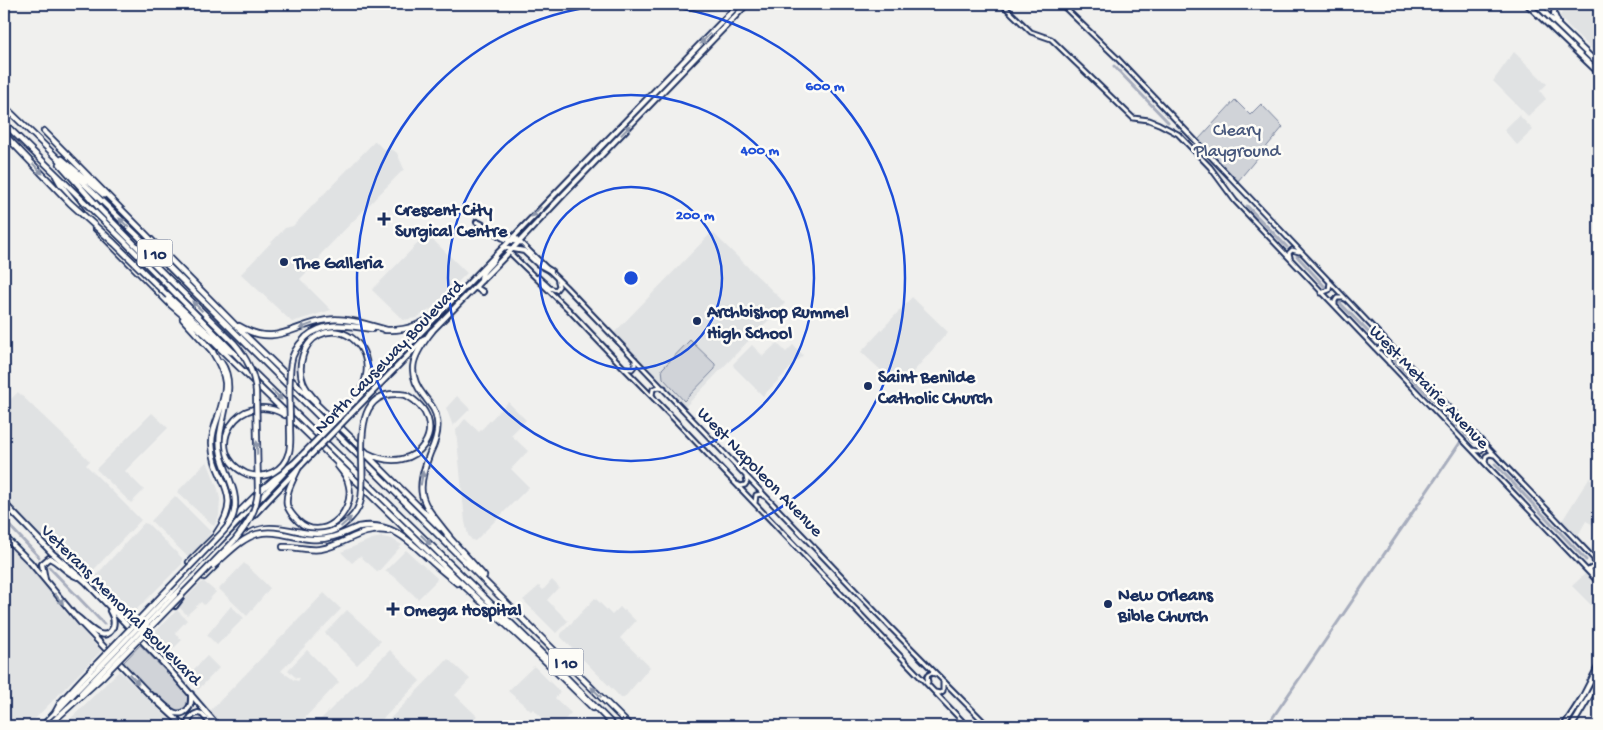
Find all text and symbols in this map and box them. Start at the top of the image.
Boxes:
one-way arrow [699,32,711,44]
text: 600 m [806,78,845,96]
park label: Cleary Playground [1193,121,1282,163]
one-way arrow [620,124,632,136]
text: 400 m [740,142,780,160]
one-way arrow [32,163,44,175]
place label: Crescent City Surgical Centre [394,201,508,243]
one-way arrow [531,206,543,218]
text: 200 m [676,207,715,225]
marker: Crescent City Surgical Centre [377,212,391,226]
one-way arrow [119,217,131,229]
road number: I 10 [138,240,172,266]
place label: The Galleria [292,254,384,275]
marker: The Galleria [278,256,290,268]
centre of rings [622,269,640,287]
street label: North Causeway Boulevard [311,276,470,439]
one-way arrow [192,301,204,313]
place label: Archbishop Rummel High School [706,303,849,345]
marker: Archbishop Rummel High School [691,315,703,327]
street label: West Metairie Avenue [1364,322,1493,454]
one-way arrow [298,323,313,330]
place label: Saint Benilde Catholic Church [877,368,993,410]
marker: Saint Benilde Catholic Church [862,380,874,392]
one-way arrow [270,389,282,401]
street label: West Napoleon Avenue [692,403,827,543]
one-way arrow [253,439,261,455]
one-way arrow [419,470,427,486]
one-way arrow [340,516,352,528]
street label: Veterans Memorial Boulevard [35,520,206,692]
one-way arrow [419,534,431,546]
place label: New Orleans Bible Church [1117,586,1214,628]
one-way arrow [54,592,65,605]
marker: New Orleans Bible Church [1102,598,1114,610]
place label: Omega Hospital [404,601,522,622]
marker: Omega Hospital [386,602,400,616]
road number: I 10 [548,649,584,676]
one-way arrow [128,673,140,685]
one-way arrow [590,686,602,698]

